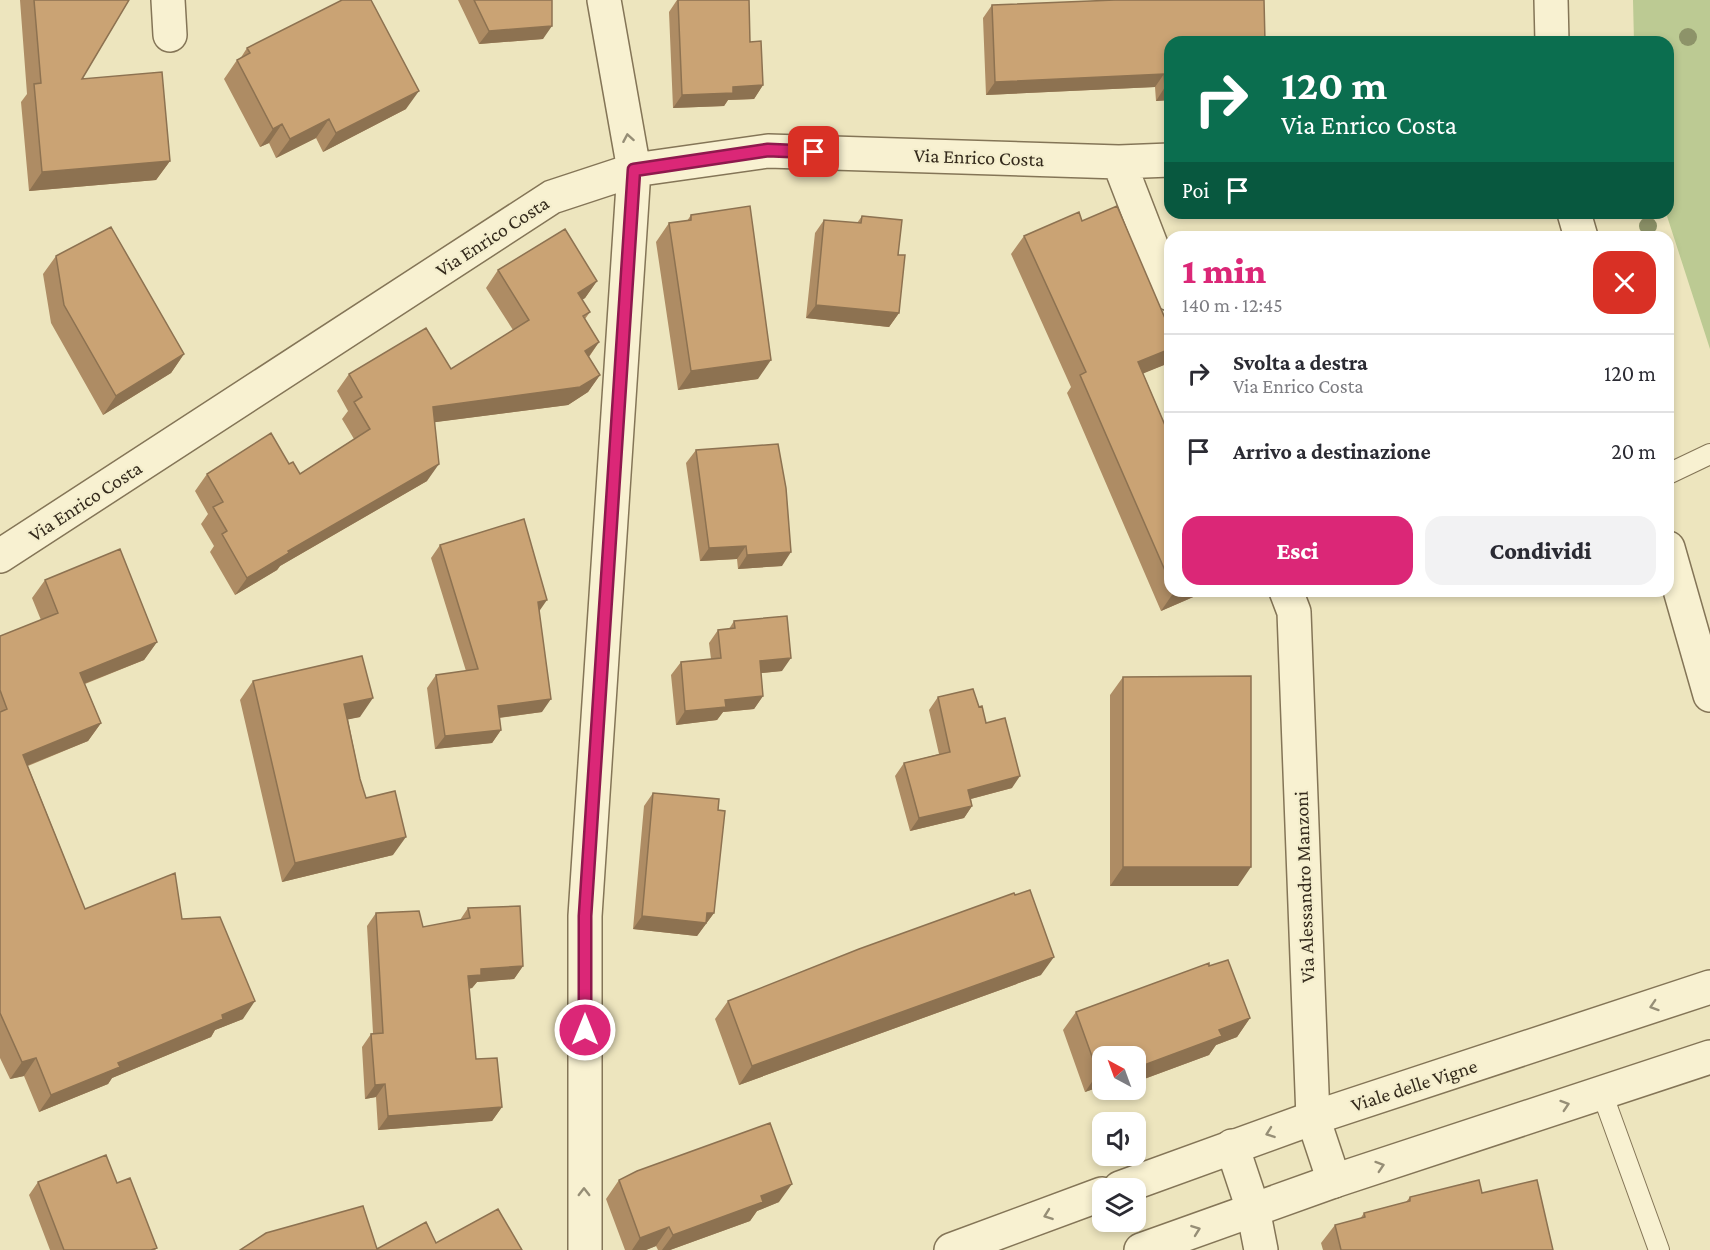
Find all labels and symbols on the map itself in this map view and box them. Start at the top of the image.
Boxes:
pin [788,126,839,177]
one-way arrow [622,133,635,143]
street label: Via Enrico Costa [913,144,1045,170]
street label: Via Enrico Costa [431,191,553,281]
street label: Via Enrico Costa [24,456,146,546]
street label: Via Alessandro Manzoni [1290,791,1318,983]
position arrow [553,998,617,1062]
one-way arrow [1650,998,1660,1011]
north arrow [1092,1046,1146,1100]
street label: Viale delle Vigne [1348,1054,1480,1117]
one-way arrow [1559,1099,1570,1112]
one-way arrow [1265,1125,1276,1138]
one-way arrow [1374,1160,1385,1173]
one-way arrow [578,1187,590,1196]
one-way arrow [1043,1207,1053,1220]
one-way arrow [1190,1224,1201,1237]

